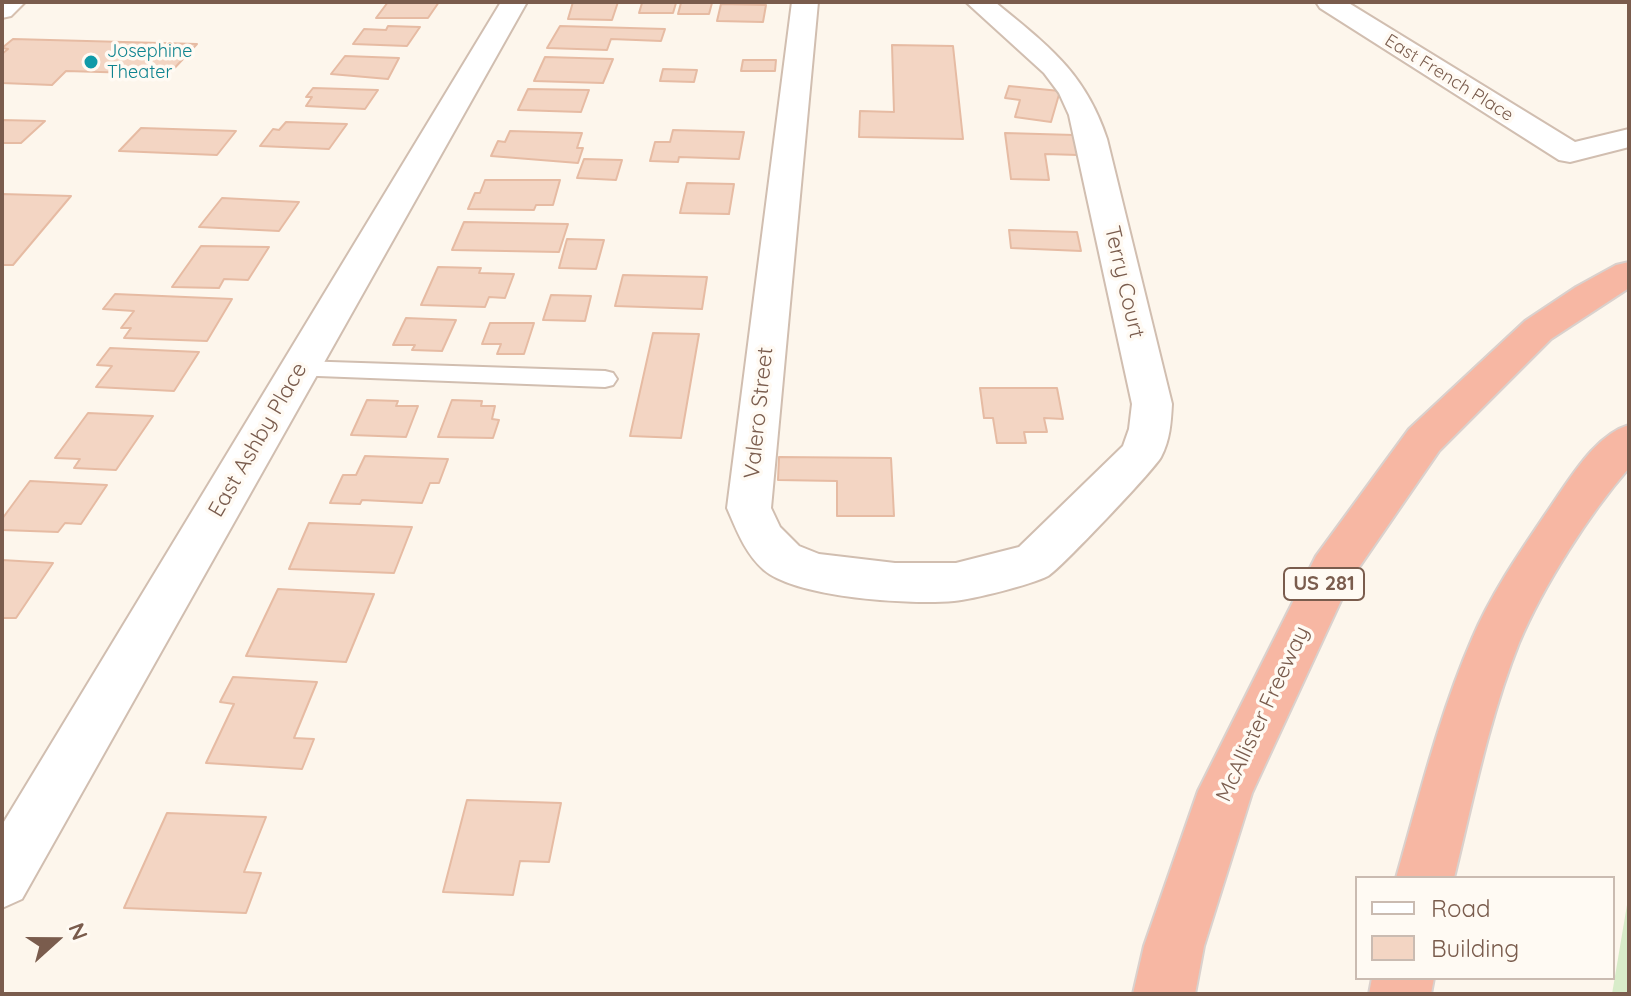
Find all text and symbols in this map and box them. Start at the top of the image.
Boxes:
street label: East French Place [1381,30,1517,126]
place label: Josephine Theater [107,41,192,84]
marker: Josephine Theater [82,53,100,71]
street label: Terry Court [1098,223,1150,341]
street label: Valero Street [739,346,779,480]
street label: East Ashby Place [203,358,313,522]
road number: US 281 [1284,568,1364,600]
street label: McAllister Freeway [1211,622,1315,806]
legend [1355,876,1615,980]
text: Road [1431,893,1491,923]
north arrow [16,900,96,980]
text: N [62,919,94,944]
text: Building [1431,933,1519,963]

